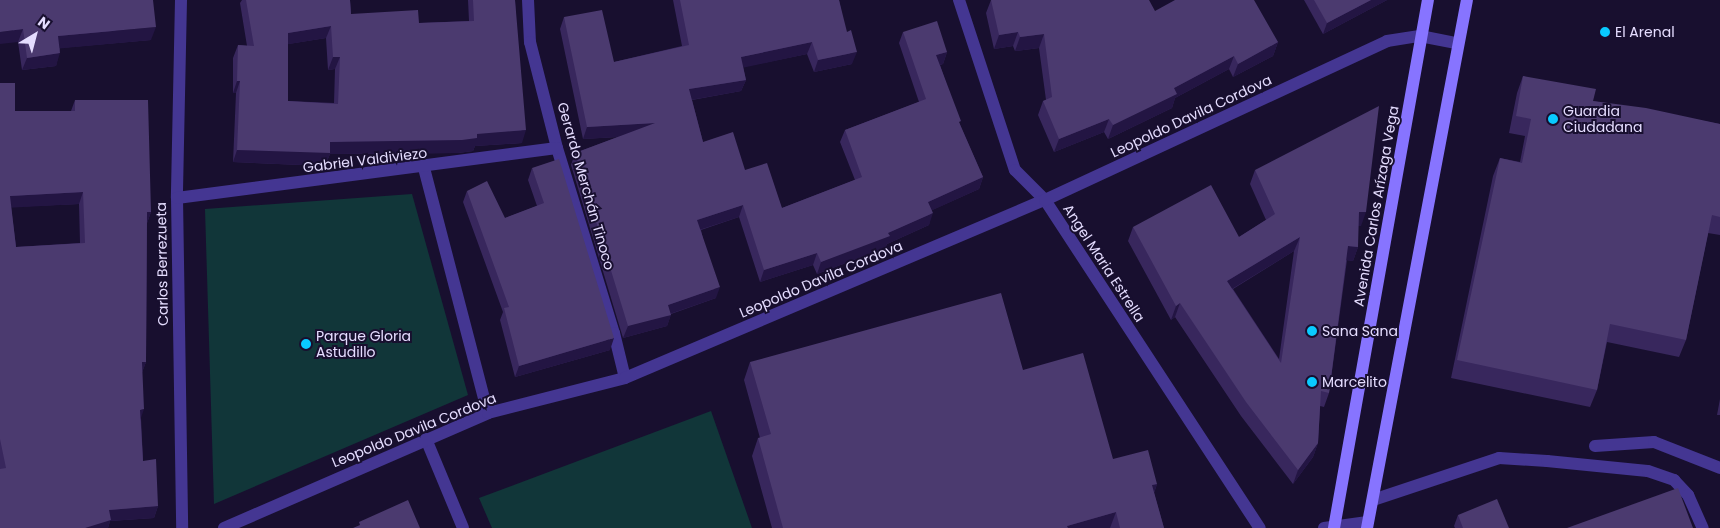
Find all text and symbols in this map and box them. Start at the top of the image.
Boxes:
north arrow [10,10,60,60]
text: N [34,12,54,34]
place label: El Arenal [1615,24,1675,40]
marker: El Arenal [1599,26,1611,38]
street label: Leopoldo Davila Cordova [1108,71,1274,161]
street label: Gerardo Merchán Tinoco [554,100,618,272]
place label: Guardia Ciudadana [1563,103,1642,136]
street label: Avenida Carlos Arízaga Vega [1350,104,1402,308]
marker: Guardia Ciudadana [1547,113,1559,125]
street label: Gabriel Valdiviezo [302,144,428,176]
street label: Angel Maria Estrella [1060,201,1148,325]
street label: Carlos Berrezueta [153,202,171,326]
street label: Leopoldo Davila Cordova [737,237,905,321]
place label: Sana Sana [1322,323,1398,339]
marker: Sana Sana [1306,325,1318,337]
place label: Parque Gloria Astudillo [316,328,411,361]
marker: Parque Gloria Astudillo [300,338,312,350]
place label: Marcelito [1322,374,1387,390]
marker: Marcelito [1306,376,1318,388]
street label: Leopoldo Davila Cordova [329,389,499,471]

